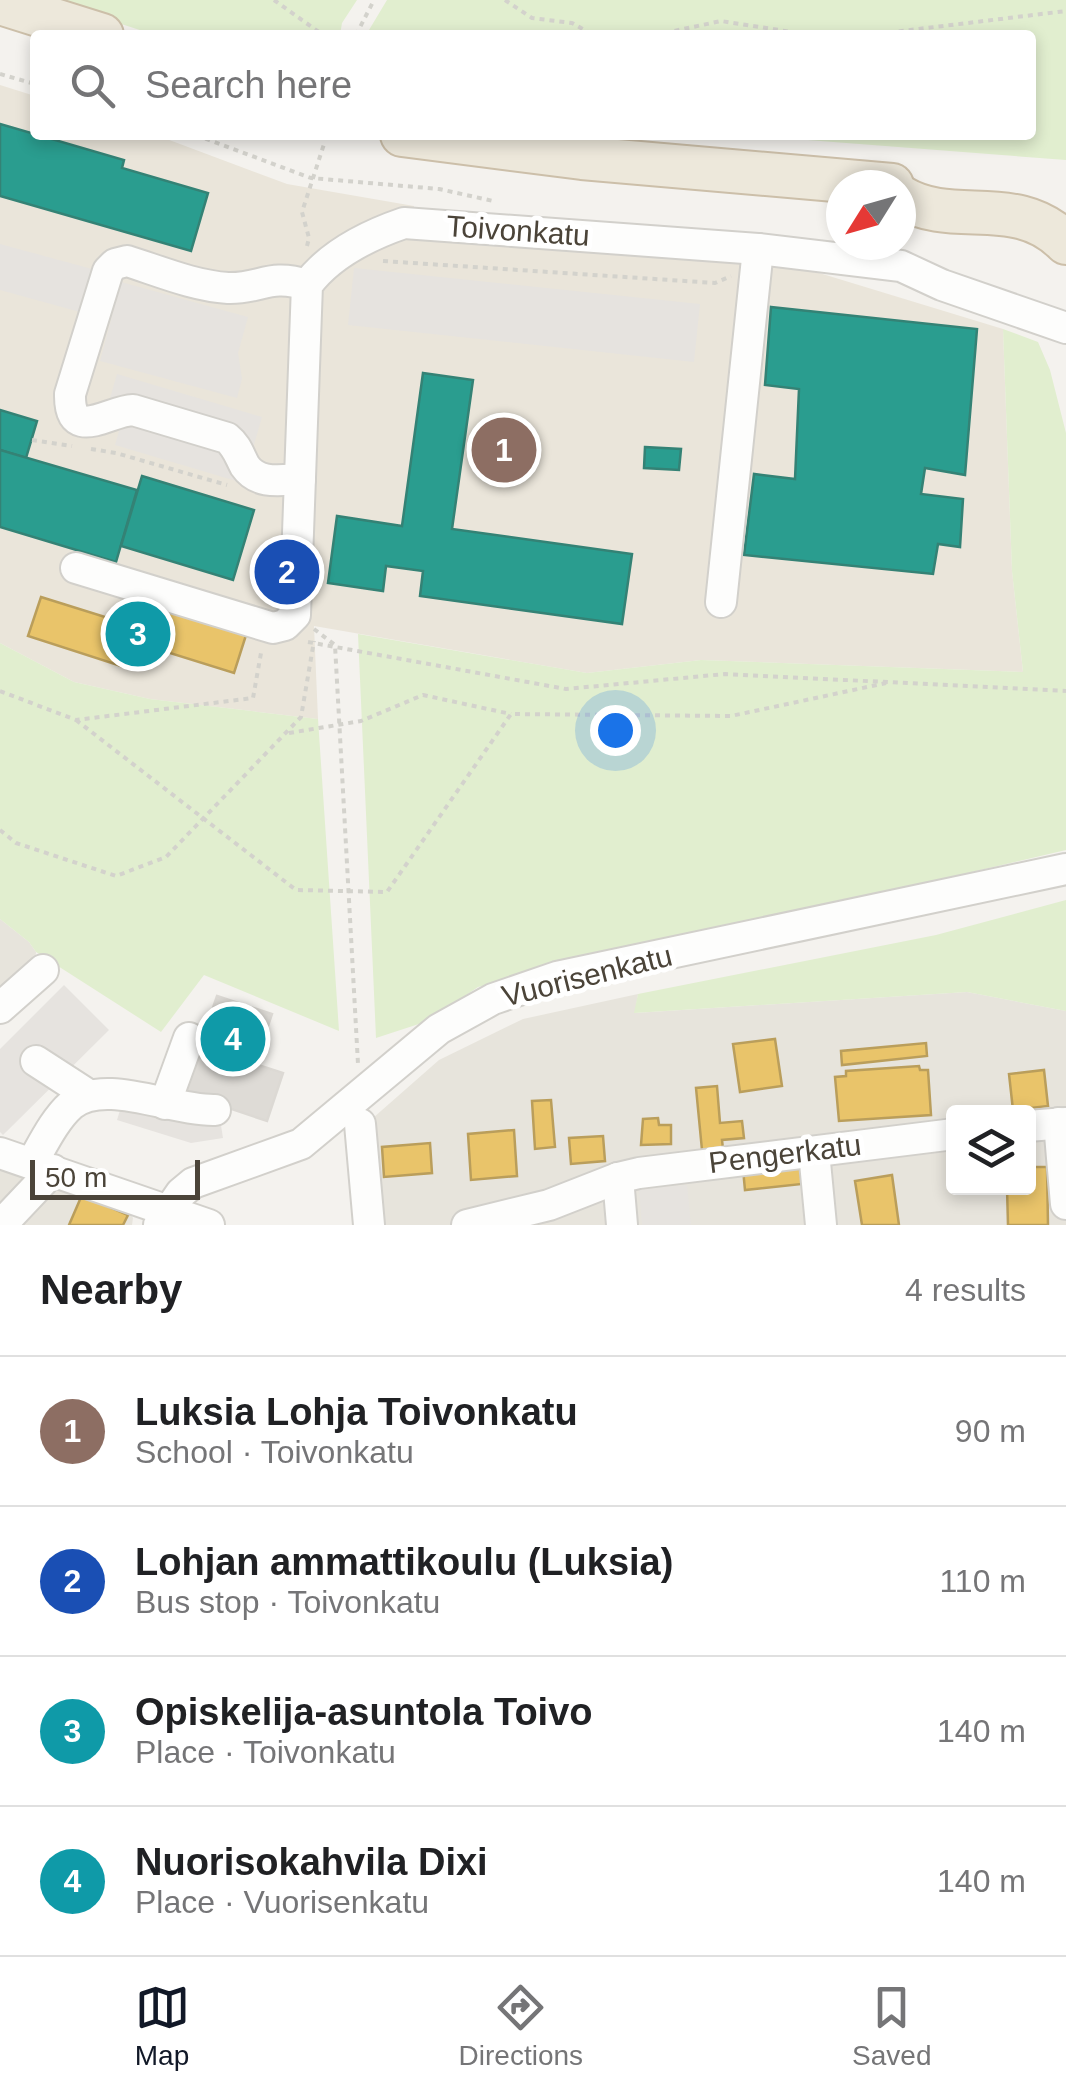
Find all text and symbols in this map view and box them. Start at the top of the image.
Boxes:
search box [30,30,1036,140]
icon: search [65,58,120,113]
text: Search here [145,64,352,106]
north arrow [826,170,916,260]
street label: Toivonkatu [445,209,591,252]
pin: 1 [472,412,536,488]
pin: 2 [254,534,320,610]
pin: 3 [106,596,170,672]
your location [590,705,641,756]
street label: Vuorisenkatu [498,938,675,1013]
pin: 4 [200,1002,266,1076]
map controls [946,1105,1036,1195]
button: layers [946,1105,1036,1195]
street label: Pengerkatu [707,1128,863,1179]
scale bar [30,1155,200,1200]
text: 50 m [45,1162,107,1193]
text: Nearby [40,1266,182,1313]
text: 4 results [905,1272,1026,1308]
text: Luksia Lohja Toivonkatu [135,1391,578,1433]
text: 1 [64,1413,81,1449]
text: 90 m [955,1413,1026,1449]
text: School · Toivonkatu [135,1434,414,1470]
text: Lohjan ammattikoulu (Luksia) [135,1541,673,1583]
text: 2 [64,1563,81,1599]
text: 110 m [939,1563,1026,1599]
text: Bus stop · Toivonkatu [135,1584,440,1620]
text: Opiskelija-asuntola Toivo [135,1691,593,1733]
text: 3 [64,1713,81,1749]
text: 140 m [937,1713,1026,1749]
text: Place · Toivonkatu [135,1734,396,1770]
text: Nuorisokahvila Dixi [135,1841,488,1883]
text: 4 [64,1863,81,1899]
text: 140 m [937,1863,1026,1899]
text: Place · Vuorisenkatu [135,1884,429,1920]
tab: Map [135,1980,190,2072]
tab: Directions [459,1980,583,2072]
tab: Saved [852,1980,931,2072]

